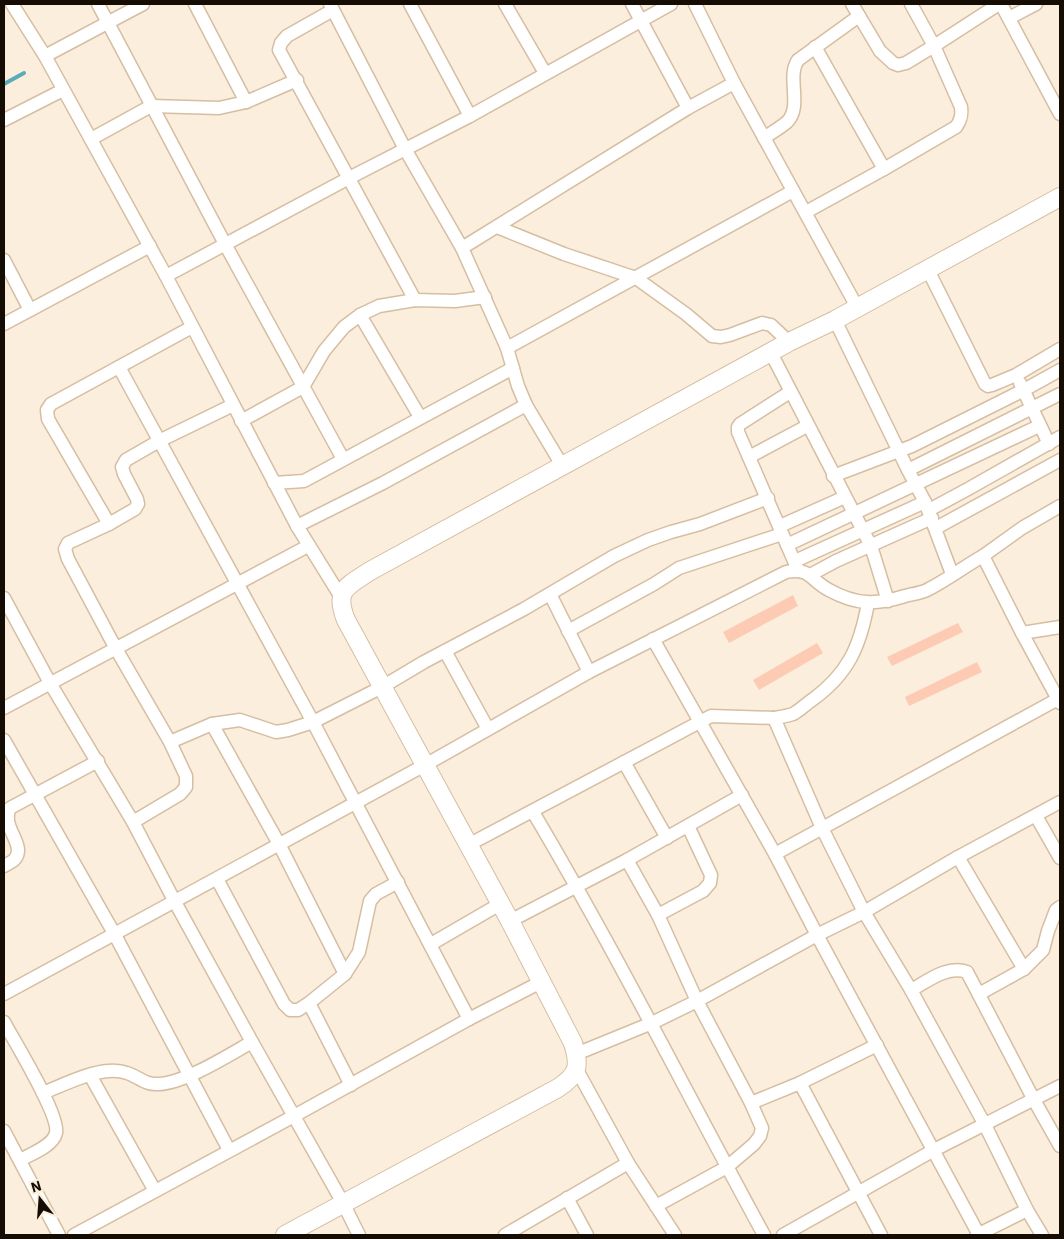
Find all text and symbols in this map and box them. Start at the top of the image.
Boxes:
north arrow [15,1174,65,1224]
text: N [29,1176,44,1197]

